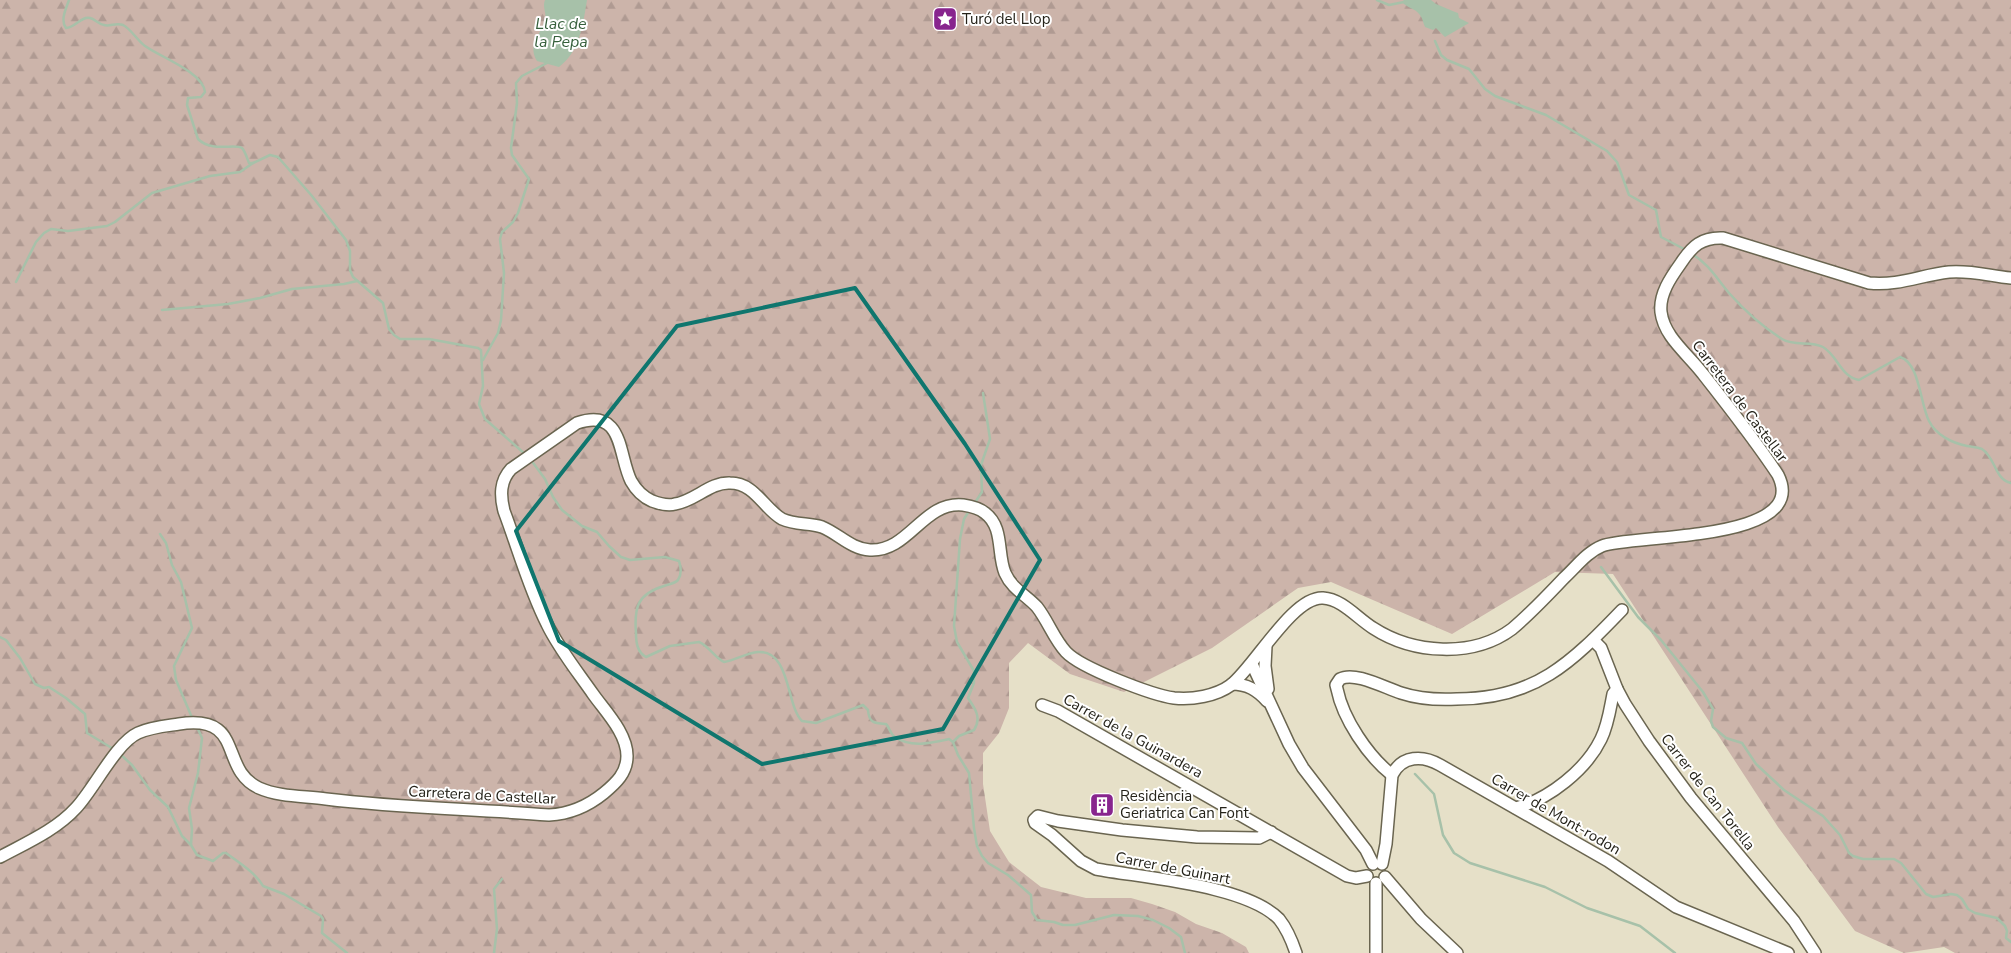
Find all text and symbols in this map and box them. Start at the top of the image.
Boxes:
place icon: Turó del Llop [932,6,958,32]
place label: Turó del Llop [962,9,1051,29]
water label: Llac de la Pepa [534,13,588,53]
street label: Carretera de Castellar [1688,336,1793,466]
street label: Carrer de la Guinardera [1060,689,1206,783]
street label: Carrer de Can Torella [1656,730,1760,854]
street label: Carrer de Mont-rodon [1488,769,1624,859]
street label: Carretera de Castellar [408,781,557,809]
place label: Residència Geriatrica Can Font [1120,786,1249,823]
building icon: Residència Geriatrica Can Font [1089,792,1115,818]
street label: Carrer de Guinart [1114,847,1233,889]

